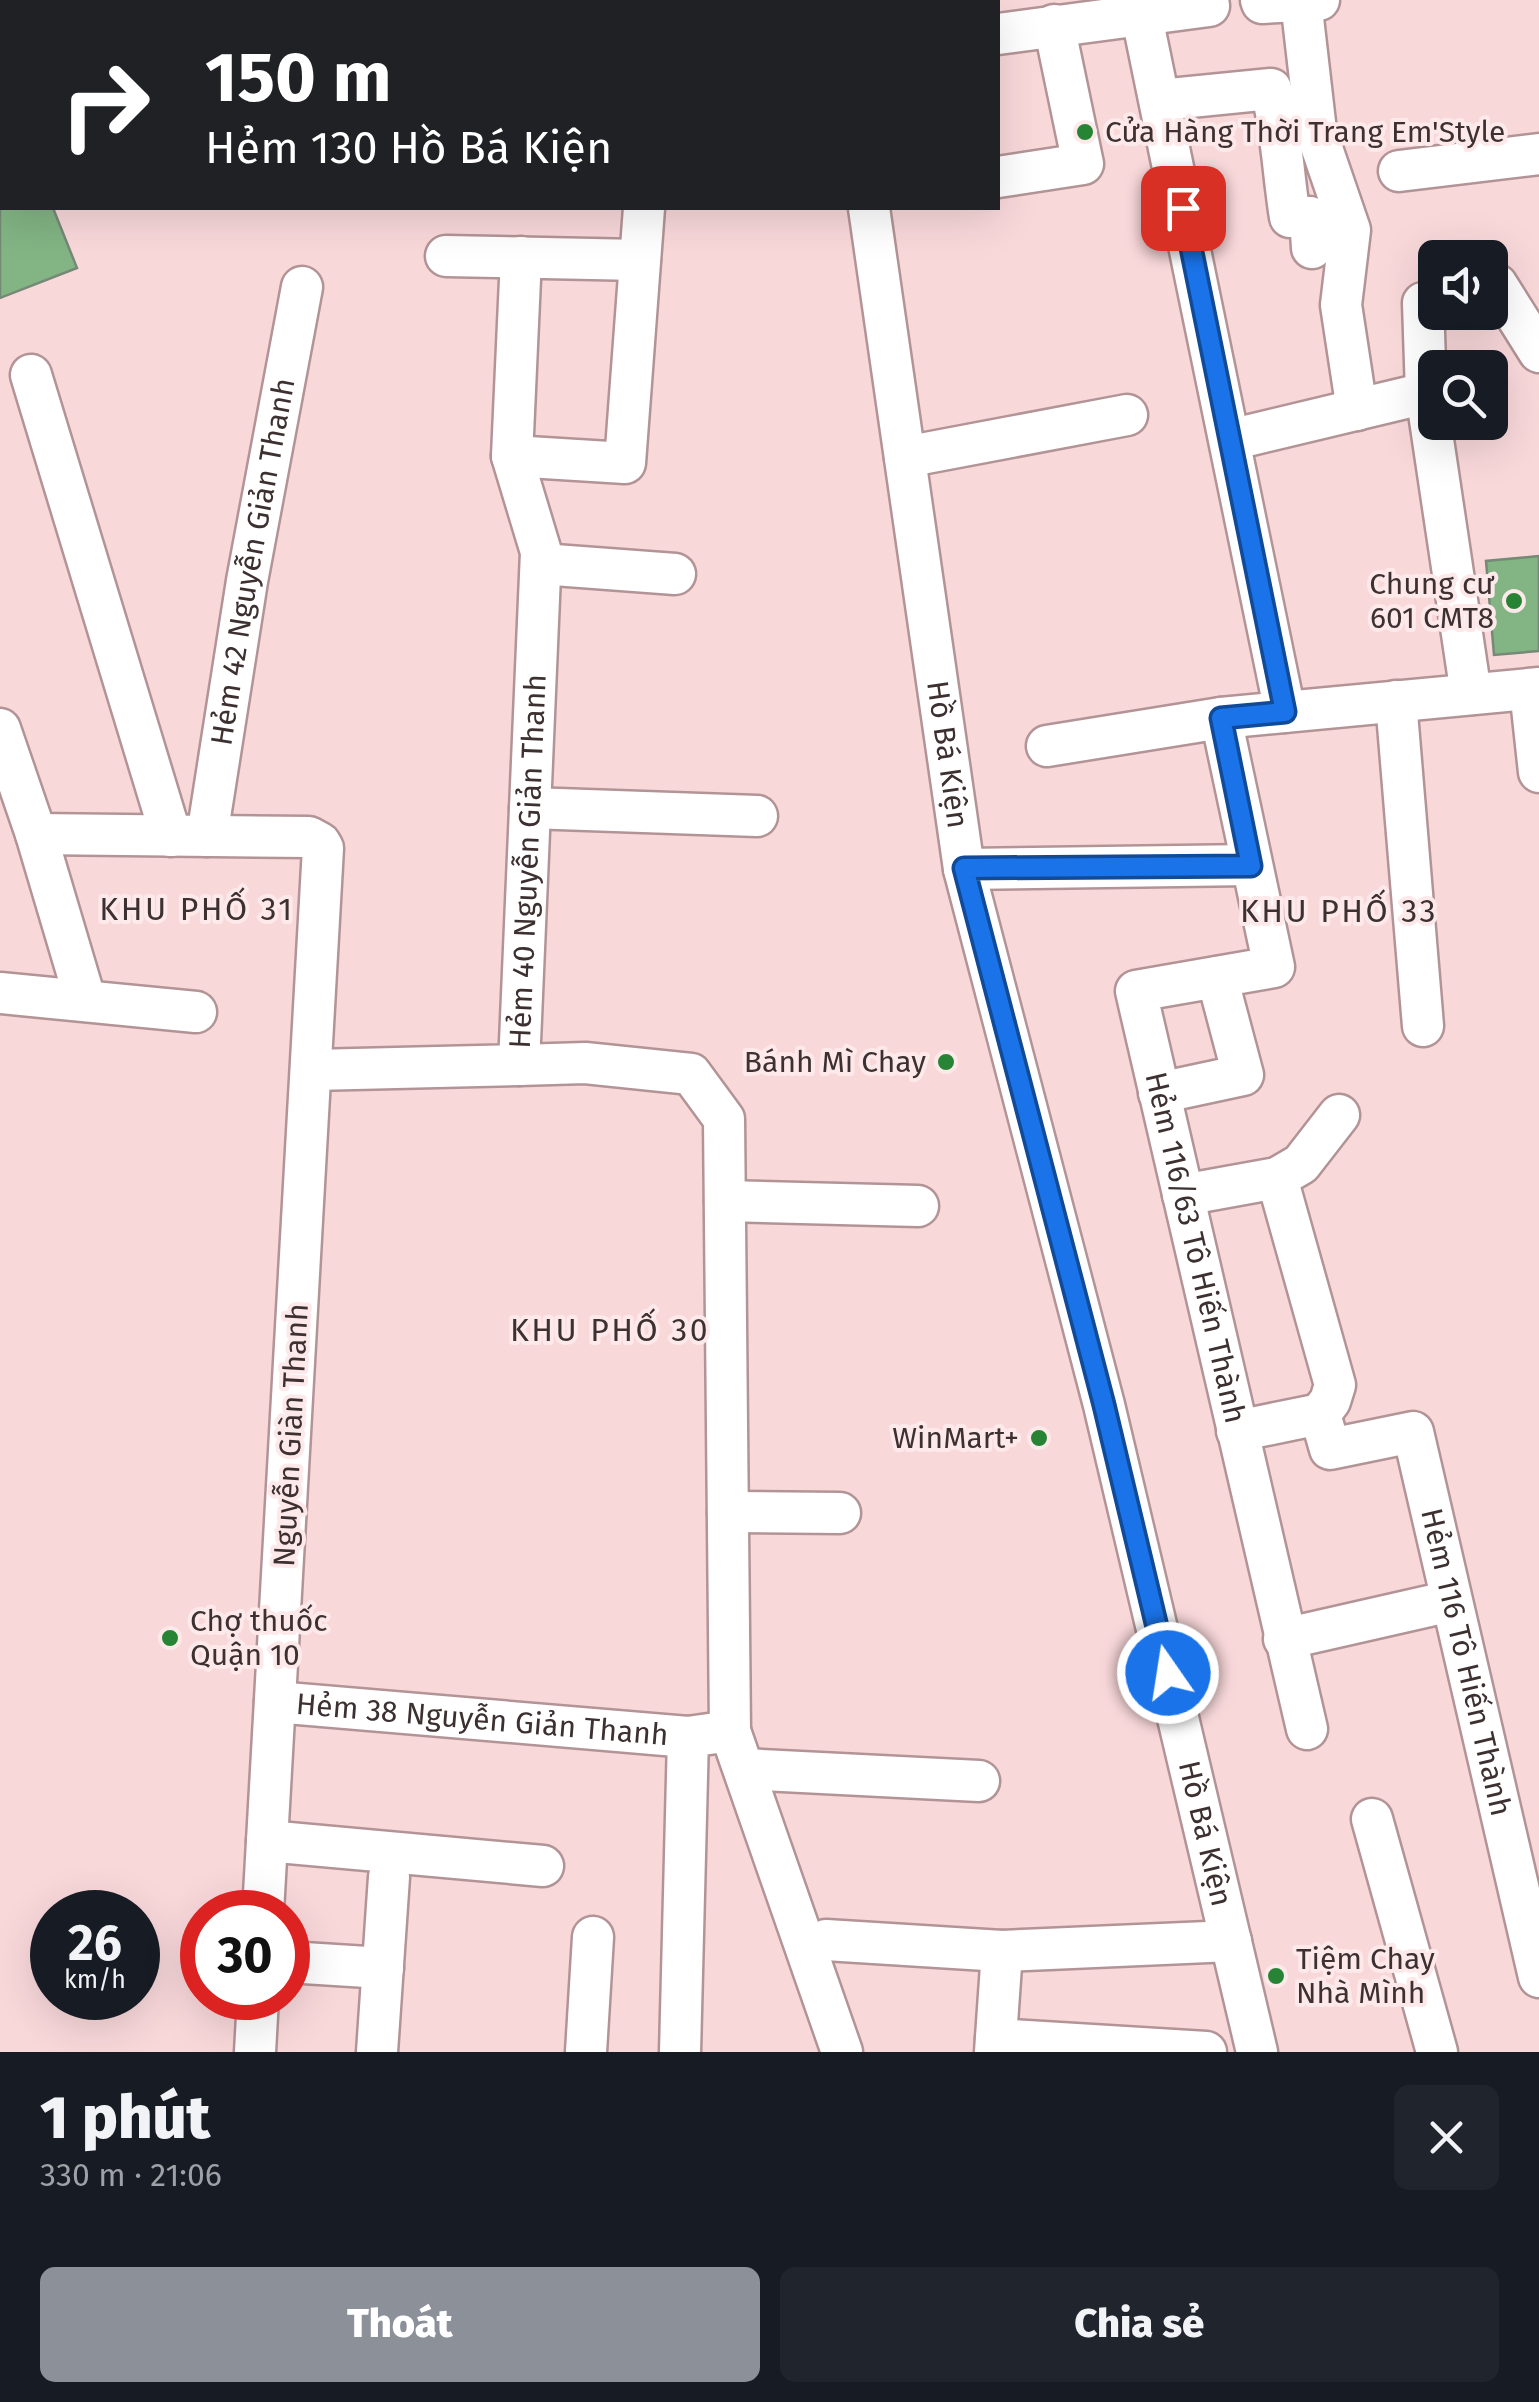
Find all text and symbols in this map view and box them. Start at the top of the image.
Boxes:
text: 150 m [205,36,392,120]
icon: right [40,40,170,170]
place label: Cửa Hàng Thời Trang Em'Style [1105,114,1505,150]
text: Hẻm 130 Hồ Bá Kiện [205,121,612,175]
marker: Cửa Hàng Thời Trang Em'Style [1074,121,1096,143]
pin [1141,166,1226,251]
icon: arrive [1156,181,1211,236]
map controls [1418,240,1508,440]
button: sound [1418,240,1508,330]
button: search [1418,350,1508,440]
street label: Hẻm 42 Nguyễn Giản Thanh [203,375,303,748]
place label: Chung cư 601 CMT8 [1369,566,1495,636]
marker: Chung cư 601 CMT8 [1503,590,1525,612]
street label: Hẻm 40 Nguyễn Giản Thanh [502,673,554,1049]
street label: Hồ Bá Kiện [919,678,976,830]
district label: KHU PHỐ 31 [99,887,295,928]
district label: KHU PHỐ 33 [1240,889,1438,930]
place label: Bánh Mì Chay [744,1044,926,1080]
marker: Bánh Mì Chay [935,1051,957,1073]
street label: Hẻm 116/63 Tô Hiến Thành [1137,1068,1254,1427]
street label: Nguyễn Giàn Thanh [266,1302,316,1568]
district label: KHU PHỐ 30 [510,1308,710,1349]
place label: WinMart+ [892,1420,1019,1456]
marker: WinMart+ [1028,1427,1050,1449]
street label: Hẻm 116 Tô Hiến Thành [1413,1505,1519,1819]
place label: Chợ thuốc Quận 10 [190,1603,328,1673]
position arrow [1116,1621,1220,1725]
marker: Chợ thuốc Quận 10 [159,1627,181,1649]
street label: Hẻm 38 Nguyễn Giản Thanh [295,1686,670,1753]
street label: Hồ Bá Kiện [1171,1757,1240,1910]
speed limit sign: 30 [180,1890,310,2020]
text: 26 [68,1913,122,1973]
place label: Tiệm Chay Nhà Mình [1296,1941,1435,2011]
text: km/h [64,1965,126,1995]
marker: Tiệm Chay Nhà Mình [1265,1965,1287,1987]
text: 1 phút [40,2082,210,2154]
button: close [1394,2085,1499,2190]
text: 330 m · 21:06 [40,2156,222,2194]
button: Thoát [40,2267,760,2382]
button: Chia sẻ [780,2267,1499,2382]

